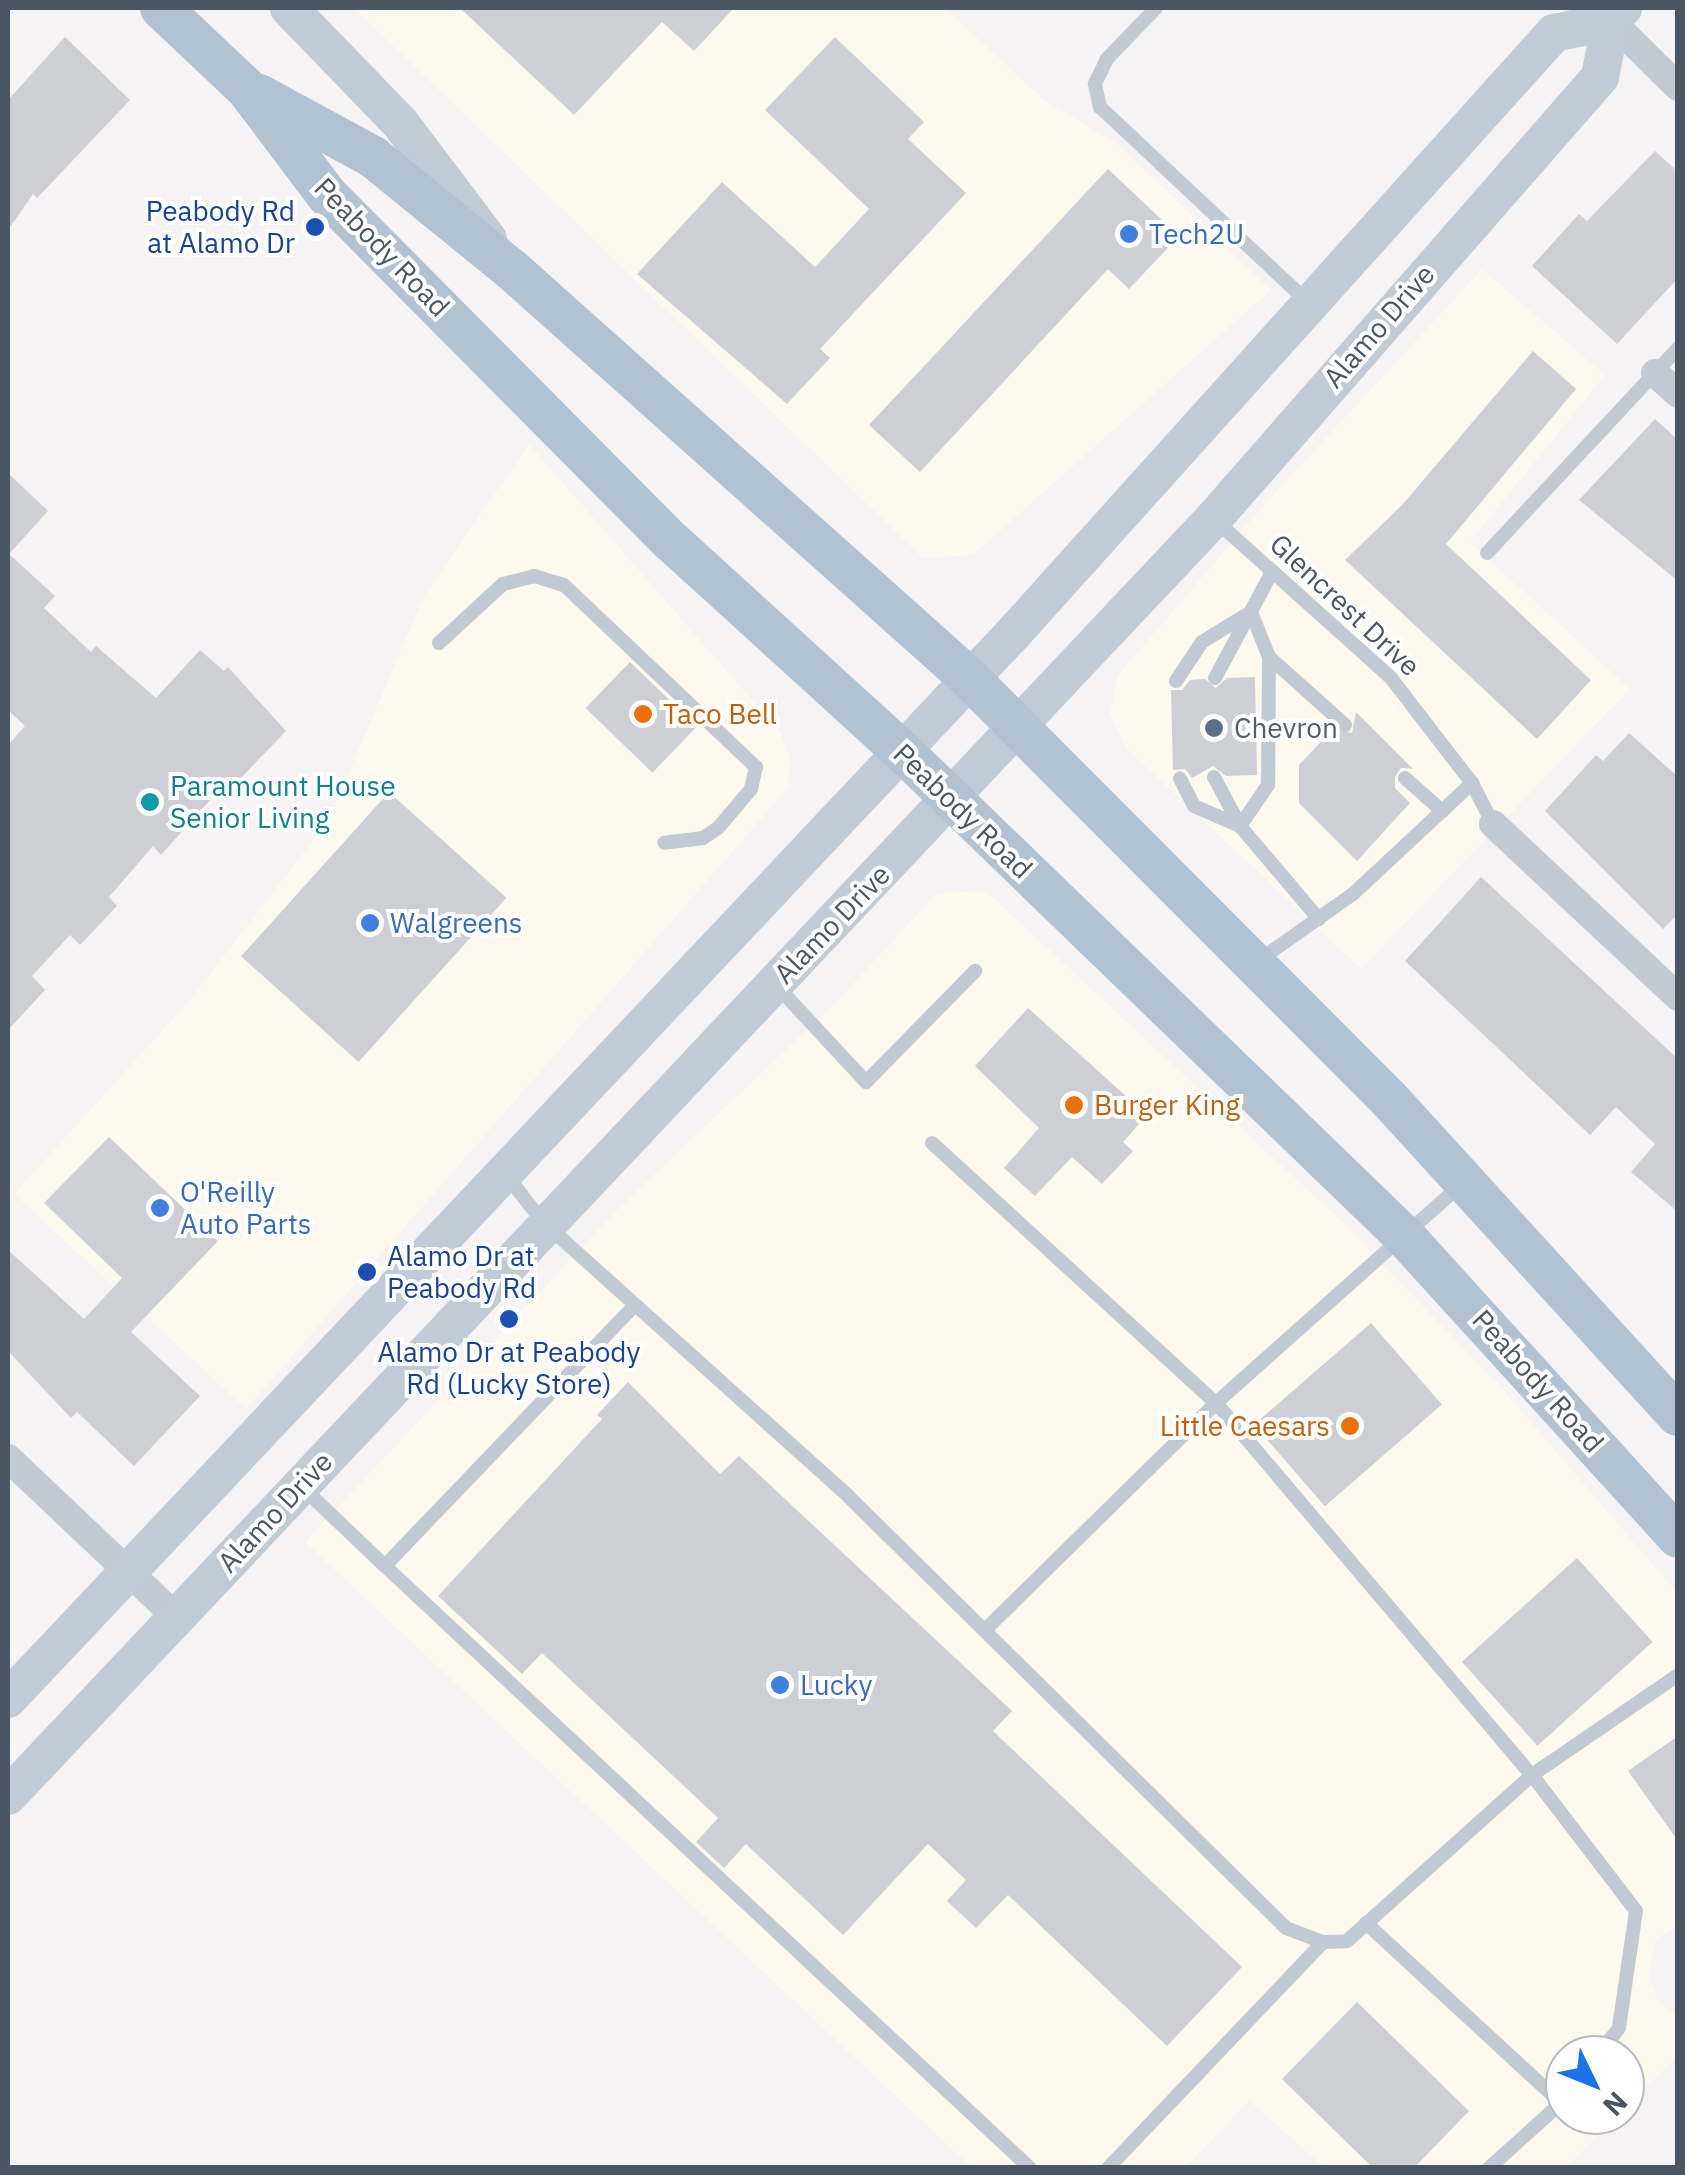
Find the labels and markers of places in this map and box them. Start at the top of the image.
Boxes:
place label: Peabody Rd at Alamo Dr [146,194,295,260]
marker: Peabody Rd at Alamo Dr [304,216,326,238]
place label: Tech2U [1149,217,1244,251]
marker: Tech2U [1118,223,1140,245]
place label: Taco Bell [663,697,777,731]
marker: Taco Bell [632,703,654,725]
place label: Chevron [1234,711,1338,745]
marker: Chevron [1203,717,1225,739]
place label: Paramount House Senior Living [170,769,396,835]
marker: Paramount House Senior Living [139,791,161,813]
place label: Walgreens [390,906,522,940]
marker: Walgreens [359,912,381,934]
place label: Burger King [1094,1088,1240,1122]
marker: Burger King [1063,1094,1085,1116]
place label: O'Reilly Auto Parts [180,1175,311,1241]
marker: O'Reilly Auto Parts [149,1197,171,1219]
place label: Alamo Dr at Peabody Rd [387,1239,536,1305]
marker: Alamo Dr at Peabody Rd [356,1261,378,1283]
marker: Alamo Dr at Peabody Rd (Lucky Store) [498,1308,520,1330]
place label: Alamo Dr at Peabody Rd (Lucky Store) [377,1335,641,1401]
place label: Little Caesars [1160,1409,1330,1443]
marker: Little Caesars [1339,1415,1361,1437]
place label: Lucky [800,1668,872,1702]
marker: Lucky [769,1674,791,1696]

